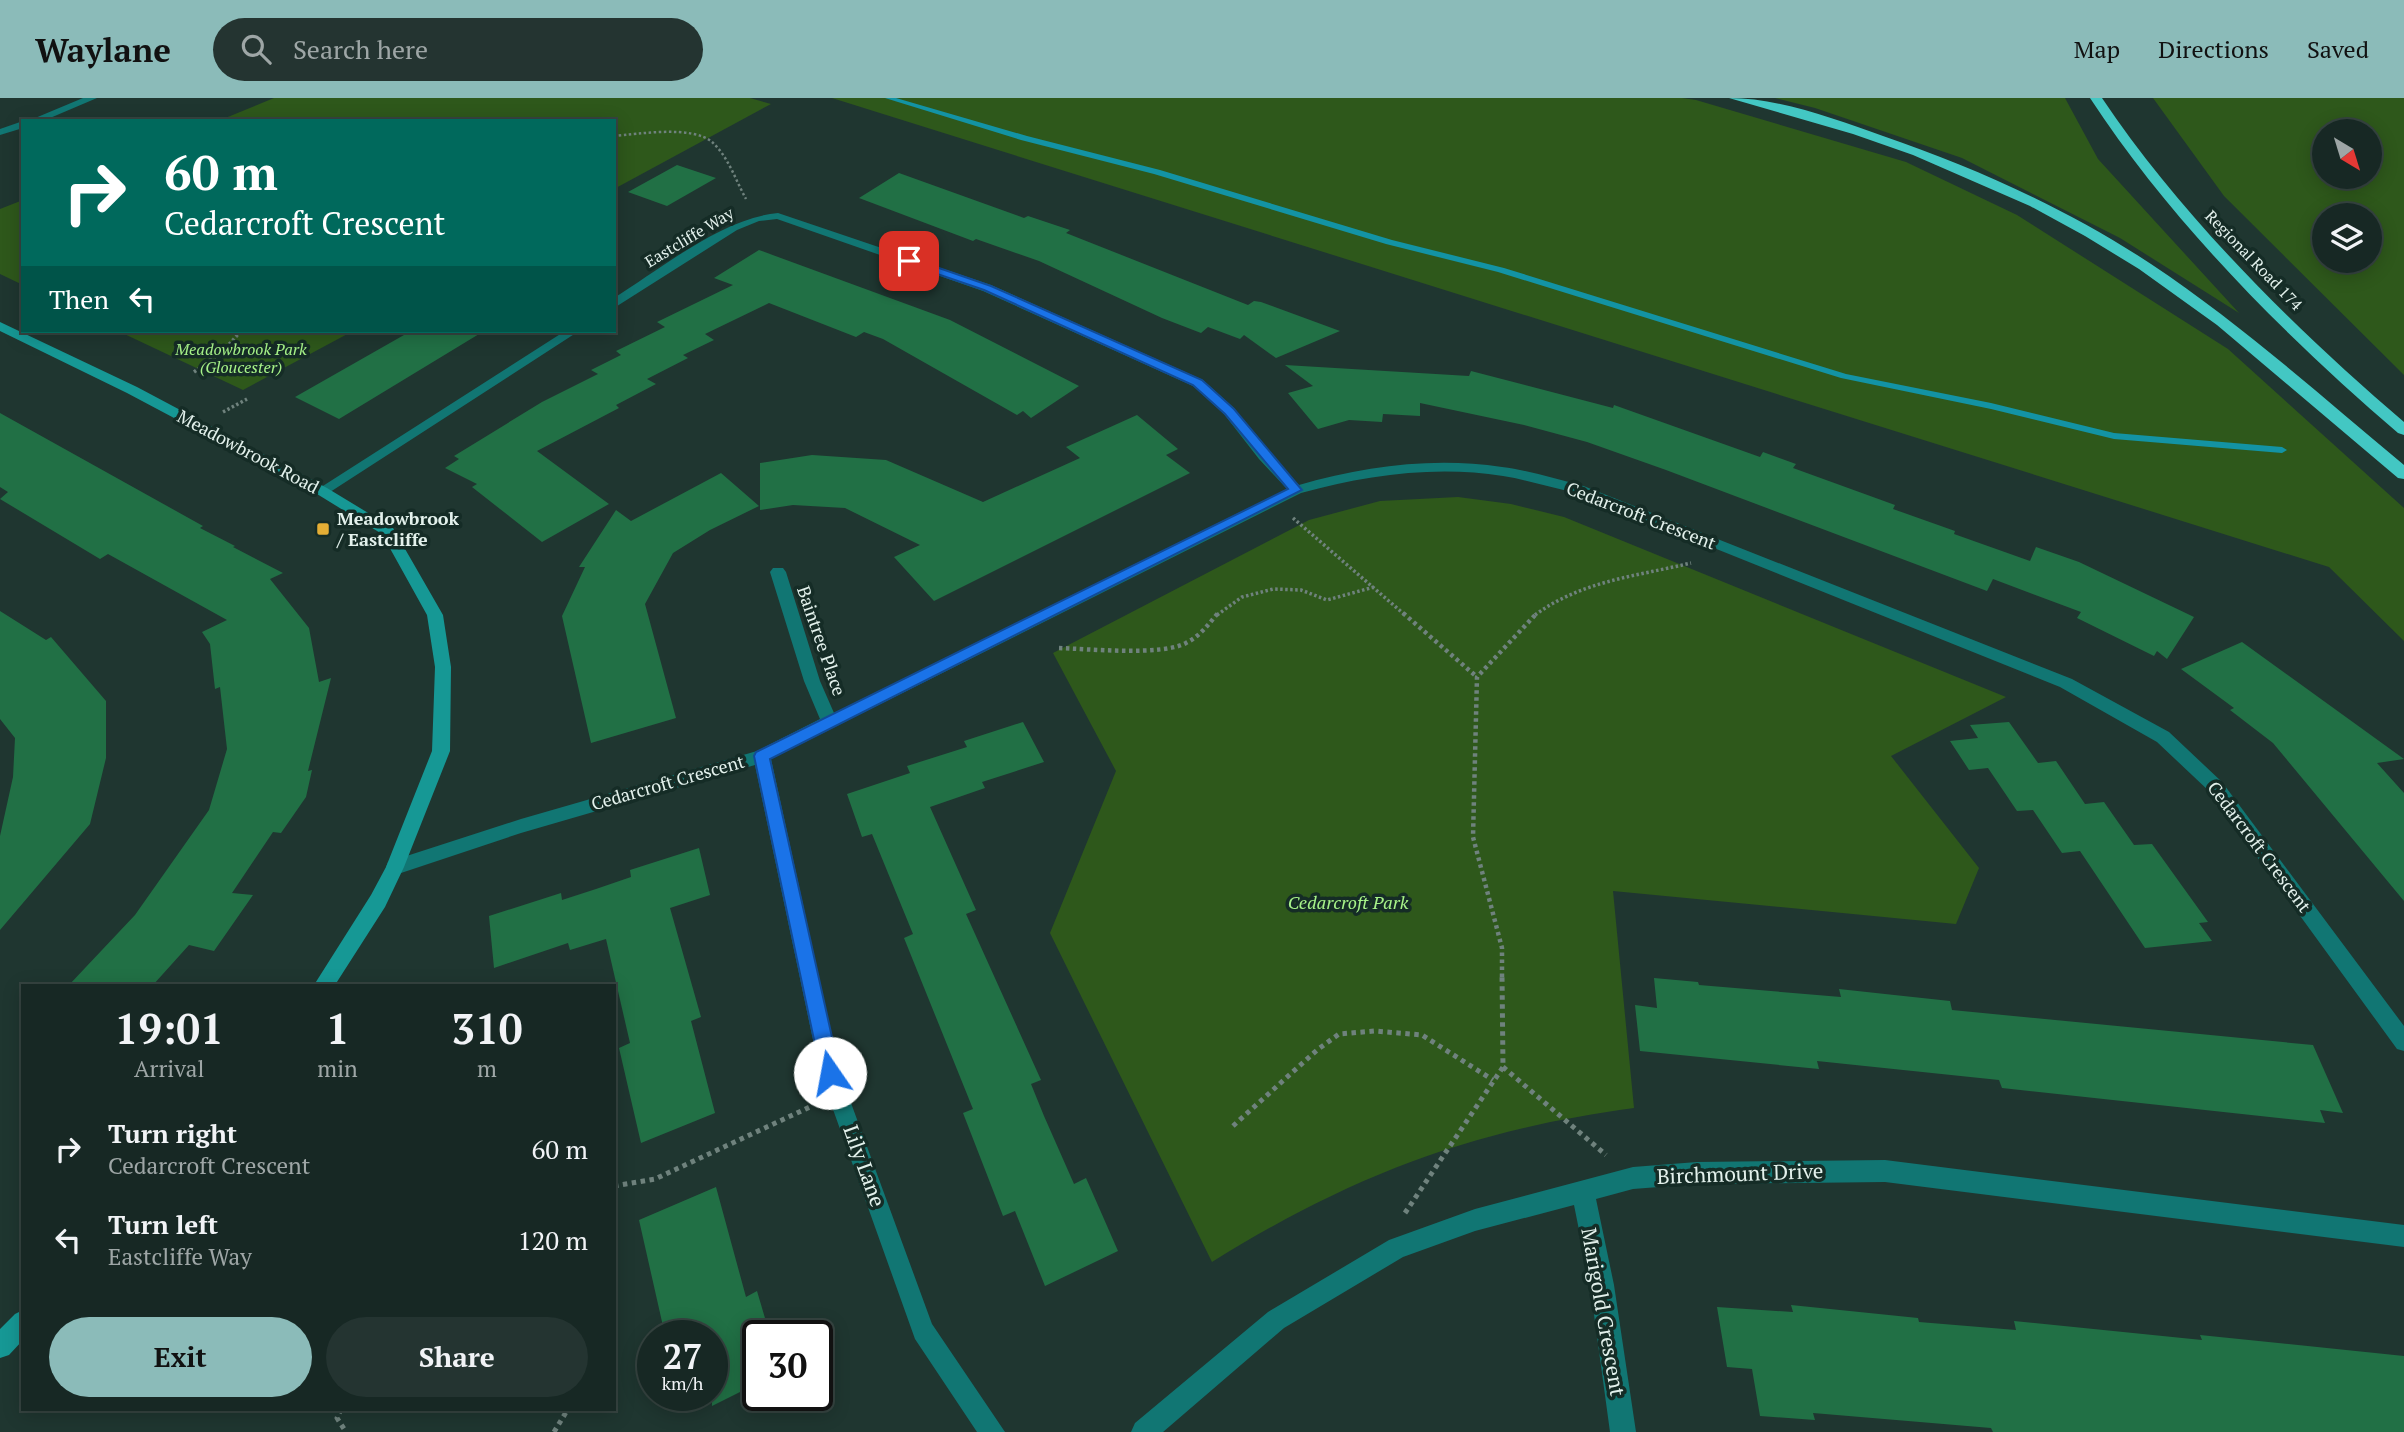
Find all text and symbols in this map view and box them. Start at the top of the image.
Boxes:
search box [213,18,703,81]
text: Waylane [35,28,171,71]
icon: search [237,30,275,68]
text: Search here [293,32,428,66]
text: Map [2074,33,2120,65]
text: Directions [2158,33,2269,65]
text: Saved [2307,33,2369,65]
north arrow [2312,119,2382,189]
map controls [2312,119,2382,273]
text: 60 m [164,139,278,204]
icon: right [49,147,140,238]
street label: Eastcliffe Way [640,201,738,272]
text: Cedarcroft Crescent [164,202,445,244]
button: layers [2312,203,2382,273]
street label: Regional Road 174 [2200,205,2308,315]
pin [879,231,939,291]
icon: arrive [890,242,928,280]
icon: left [123,280,161,318]
text: Then [49,282,109,316]
park label: Meadowbrook Park (Gloucester) [174,338,307,378]
street label: Meadowbrook Road [174,404,323,499]
street label: Cedarcroft Crescent [1563,475,1720,555]
place label: Meadowbrook / Eastcliffe [336,506,460,551]
marker: Meadowbrook / Eastcliffe [315,521,331,537]
street label: Baintree Place [792,583,852,699]
street label: Cedarcroft Crescent [588,749,747,815]
street label: Cedarcroft Crescent [2203,776,2317,917]
park label: Cedarcroft Park [1288,890,1409,914]
text: 19:01 [115,1000,224,1056]
text: 1 [326,1000,349,1056]
text: 310 [451,1000,522,1056]
position arrow [793,1036,867,1110]
text: Arrival [134,1053,204,1084]
text: min [317,1053,358,1084]
text: m [477,1053,497,1084]
text: Turn right [108,1116,237,1150]
street label: Lily Lane [837,1121,893,1210]
icon: right [49,1130,87,1168]
text: 60 m [532,1132,588,1166]
text: Cedarcroft Crescent [108,1150,310,1181]
street label: Birchmount Drive [1656,1156,1824,1190]
text: Turn left [108,1207,218,1241]
icon: left [49,1221,87,1259]
text: 120 m [518,1223,588,1257]
street label: Marigold Crescent [1575,1225,1633,1398]
text: Eastcliffe Way [108,1241,252,1272]
button: Exit [49,1317,312,1397]
button: Share [326,1317,588,1397]
speed limit sign: 30 [742,1320,833,1411]
text: 27 [663,1333,702,1379]
text: km/h [662,1371,703,1395]

